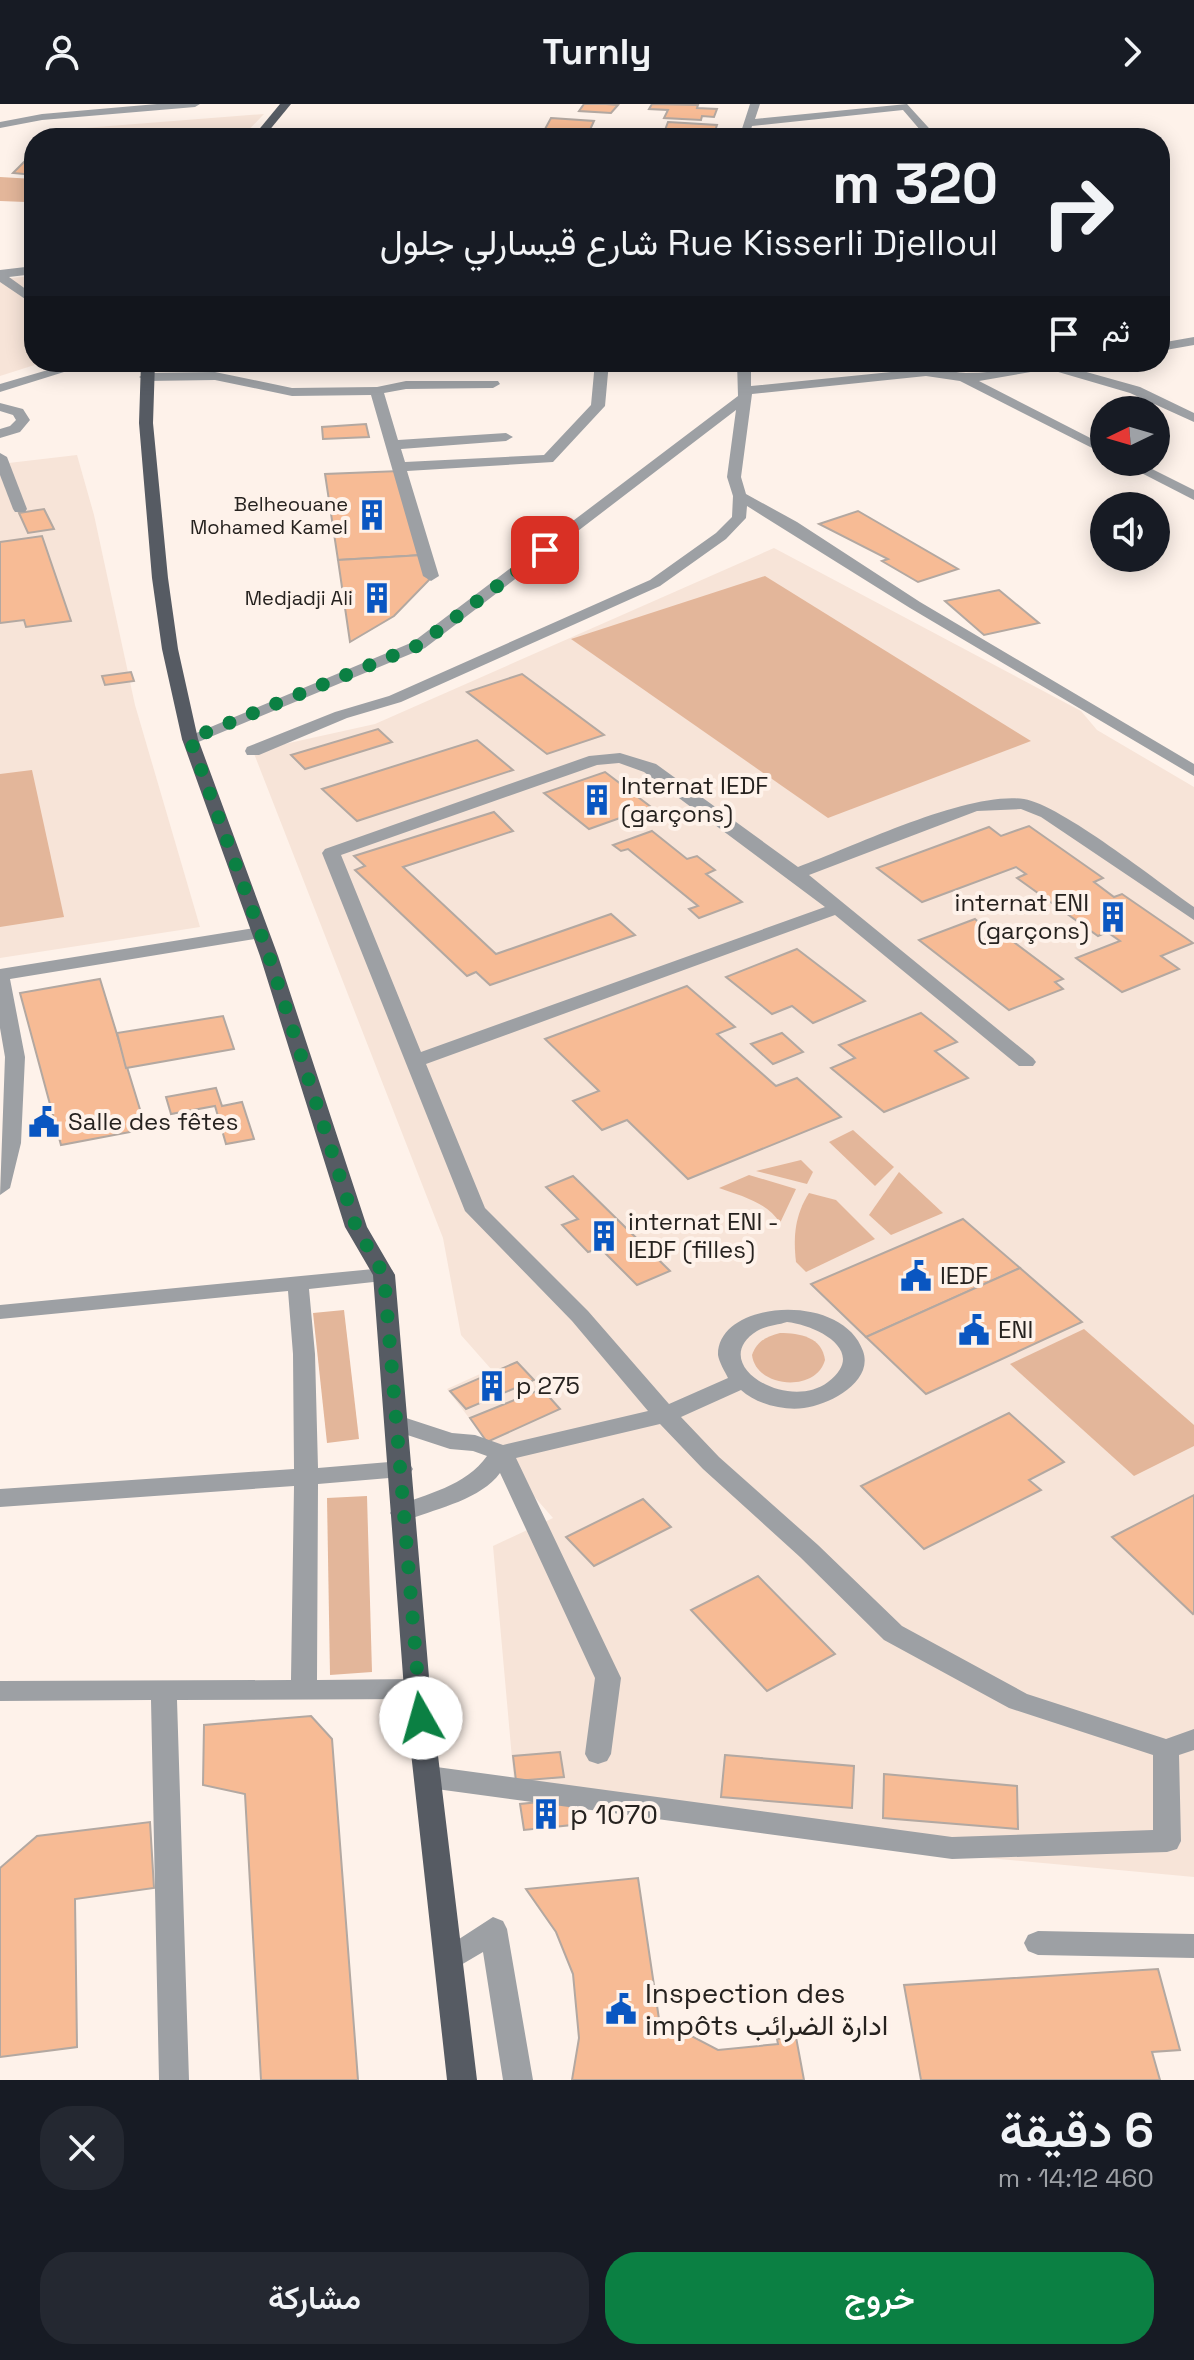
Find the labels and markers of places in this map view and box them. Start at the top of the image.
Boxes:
place label: Belheouane Mohamed Kamel [190,491,348,540]
building icon: Belheouane Mohamed Kamel [355,498,389,532]
pin [511,516,579,584]
building icon: Medjadji Ali [360,581,394,615]
place label: Medjadji Ali [245,585,353,611]
place label: Internat IEDF (garçons) [621,770,768,829]
building icon: Internat IEDF (garçons) [580,783,614,817]
place label: internat ENI (garçons) [955,887,1089,946]
building icon: internat ENI (garçons) [1096,900,1130,934]
public building icon: Salle des fêtes [27,1105,61,1139]
place label: Salle des fêtes [68,1106,238,1137]
place label: internat ENI - IEDF (filles) [628,1206,779,1265]
building icon: internat ENI - IEDF (filles) [587,1219,621,1253]
public building icon: IEDF [899,1259,933,1293]
place label: IEDF [940,1260,988,1291]
public building icon: ENI [957,1313,991,1347]
place label: ENI [998,1314,1033,1345]
building icon: p 275 [475,1369,509,1403]
place label: p 275 [516,1370,580,1401]
place label: p 1070 [570,1796,658,1832]
building icon: p 1070 [529,1797,563,1831]
place label: Inspection des impôts ادارة الضرائب [645,1975,888,2043]
public building icon: Inspection des impôts ادارة الضرائب [604,1992,638,2026]

